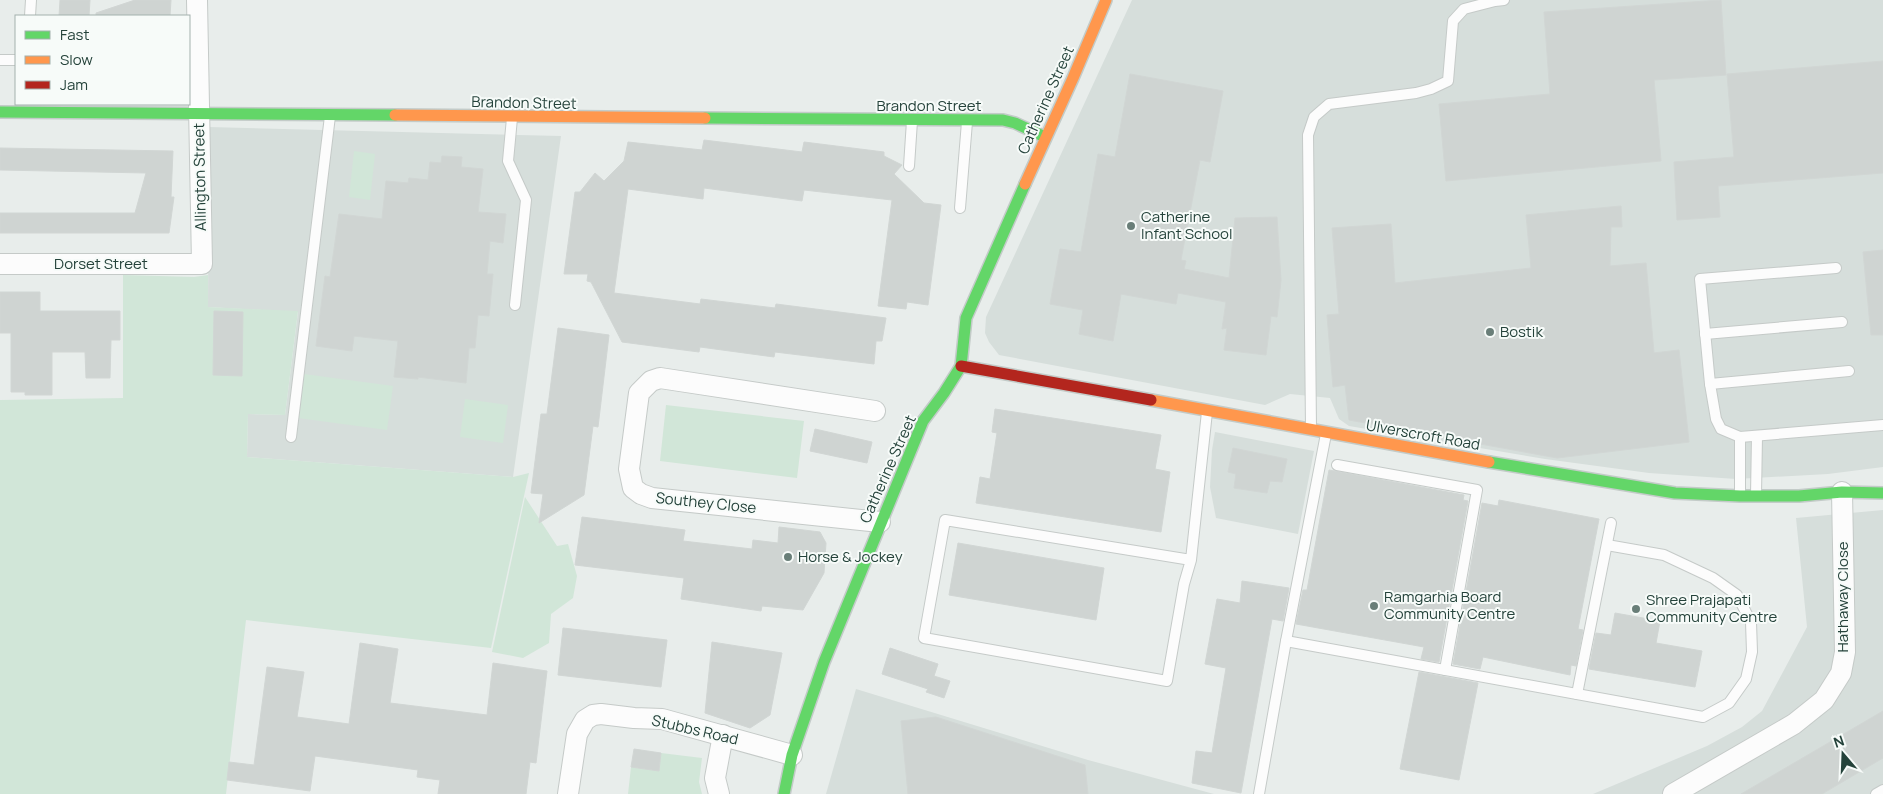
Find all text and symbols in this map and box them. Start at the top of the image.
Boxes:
legend [15,15,190,105]
text: Fast [60,24,89,45]
street label: Catherine Street [1012,42,1079,157]
text: Slow [60,49,93,70]
text: Jam [60,74,88,95]
street label: Brandon Street [471,91,577,114]
street label: Brandon Street [876,95,982,116]
street label: Allington Street [188,123,211,231]
place label: Catherine Infant School [1141,206,1232,244]
marker: Catherine Infant School [1125,220,1137,232]
street label: Dorset Street [54,253,148,274]
place label: Bostik [1500,321,1543,342]
marker: Bostik [1484,326,1496,338]
street label: Catherine Street [854,411,921,526]
street label: Ulverscroft Road [1364,414,1482,455]
street label: Southey Close [655,487,758,518]
street label: Hathaway Close [1832,541,1853,653]
place label: Horse & Jockey [798,546,903,567]
marker: Horse & Jockey [782,551,794,563]
place label: Ramgarhia Board Community Centre [1384,586,1516,624]
place label: Shree Prajapati Community Centre [1646,589,1778,627]
marker: Ramgarhia Board Community Centre [1368,600,1380,612]
marker: Shree Prajapati Community Centre [1630,603,1642,615]
street label: Stubbs Road [650,709,740,750]
north arrow [1818,729,1868,779]
text: N [1831,731,1846,752]

